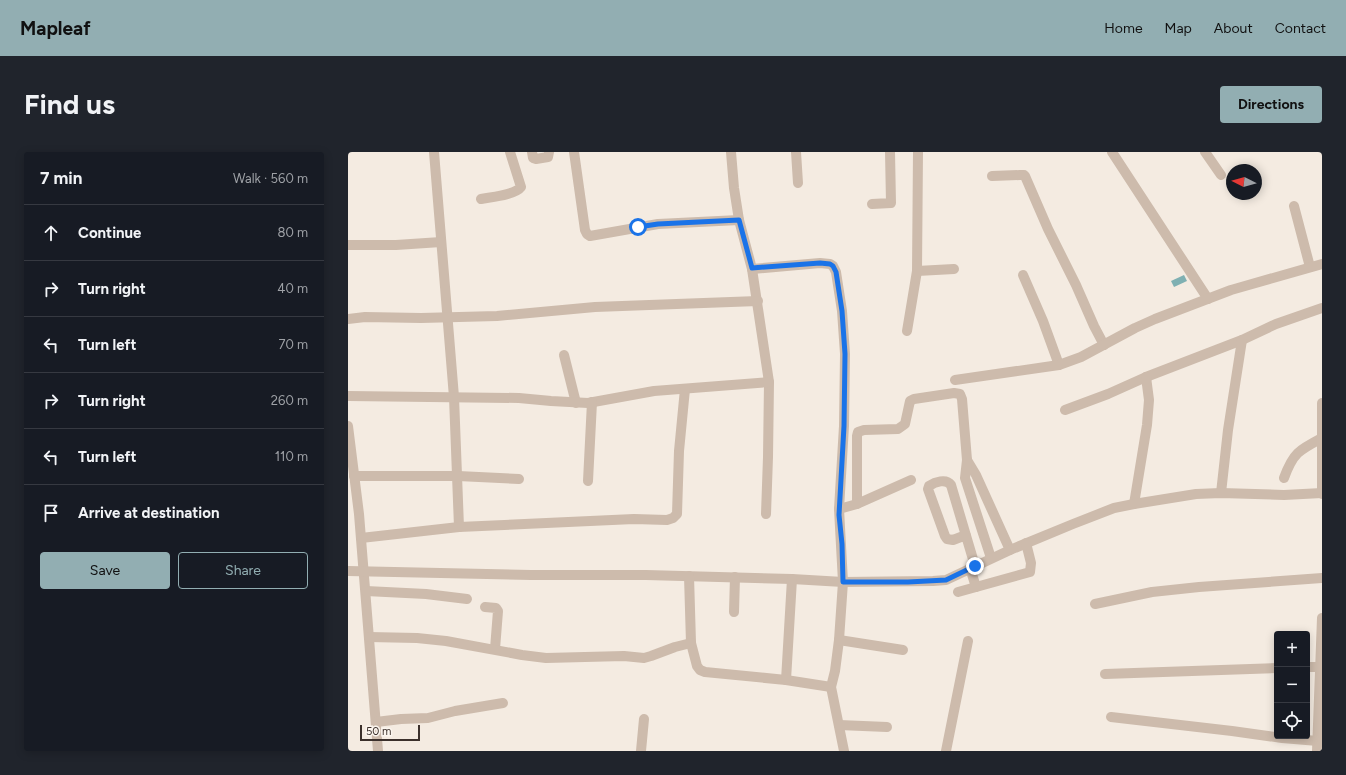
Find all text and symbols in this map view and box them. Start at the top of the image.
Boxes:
text: Mapleaf [20,17,91,40]
text: Home [1104,20,1143,37]
text: Map [1165,20,1192,37]
text: About [1214,20,1253,37]
text: Contact [1275,20,1326,37]
button: Directions [1220,86,1322,123]
text: Find us [24,87,115,121]
north arrow [1226,164,1262,200]
text: 7 min [40,168,82,188]
text: Walk · 560 m [233,171,308,186]
route start [629,218,647,236]
icon: ahead [40,222,62,244]
text: Continue [78,224,141,242]
text: 80 m [277,225,308,240]
icon: right [40,278,62,300]
text: Turn right [78,280,146,298]
text: 40 m [277,281,308,296]
icon: left [40,334,62,356]
text: Turn left [78,336,136,354]
text: 70 m [278,337,308,352]
icon: right [40,390,62,412]
text: Turn right [78,392,146,410]
text: 260 m [271,393,308,408]
icon: left [40,446,62,468]
text: Turn left [78,448,136,466]
text: 110 m [275,449,308,464]
icon: arrive [40,502,62,524]
text: Arrive at destination [78,504,219,522]
button: Save [40,552,170,589]
button: Share [178,552,308,589]
route end [966,557,984,575]
map controls [1274,631,1310,739]
button: + [1274,631,1310,667]
button: − [1274,667,1310,703]
button: locate [1274,703,1310,739]
scale bar [360,723,420,742]
text: 50 m [366,725,391,738]

